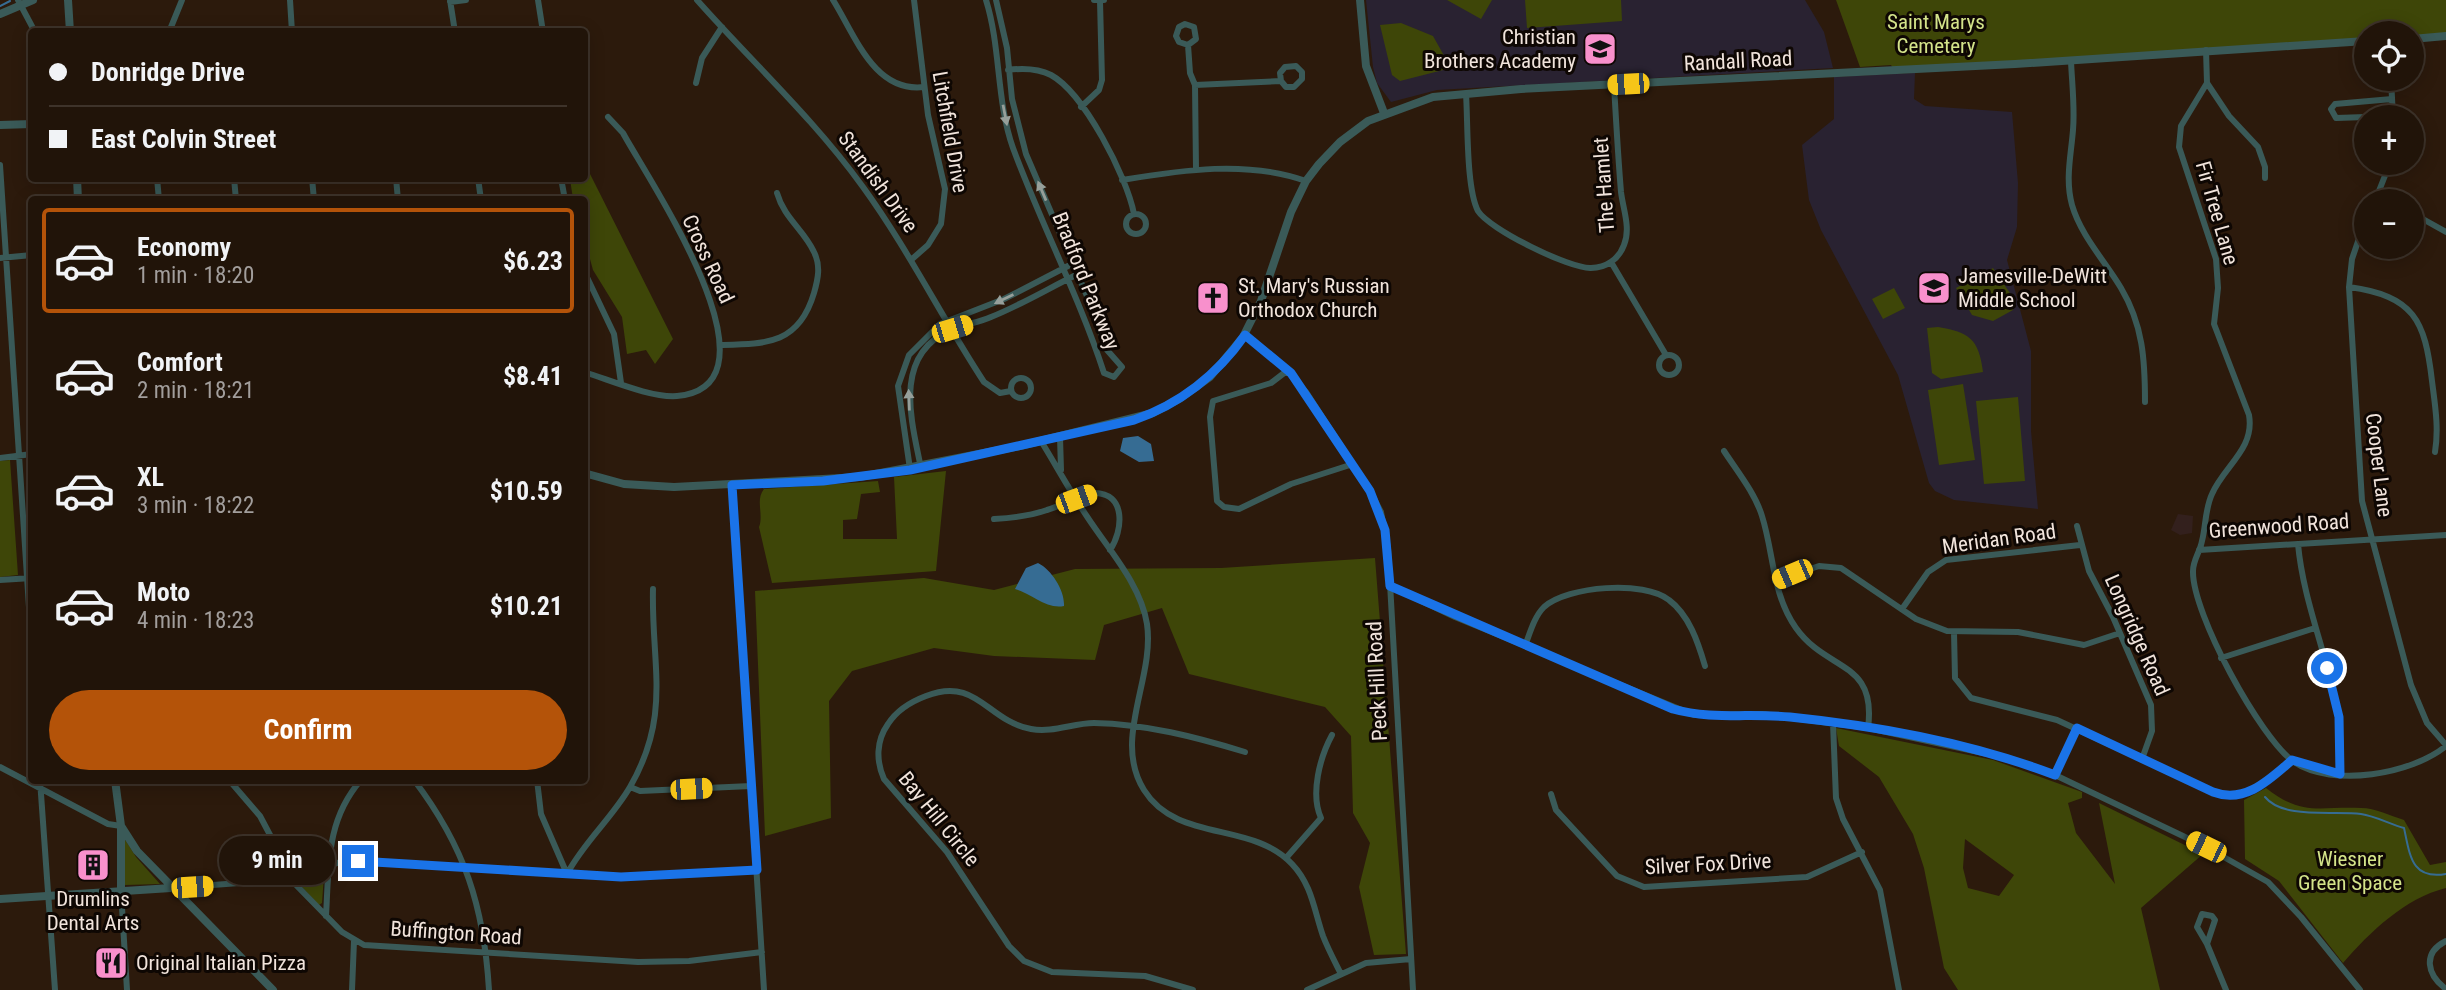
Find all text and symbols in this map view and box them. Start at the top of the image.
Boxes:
park label: Saint Marys Cemetery [1887,10,1985,58]
map controls [2354,21,2424,259]
button: locate [2354,21,2424,91]
place label: Christian Brothers Academy [1424,25,1576,73]
school or university icon: Christian Brothers Academy [1581,30,1619,68]
street label: Randall Road [1683,46,1793,76]
text: Donridge Drive [91,57,245,87]
street label: Litchfield Drive [928,69,973,195]
car [1607,72,1650,96]
one-way arrow [1000,104,1011,126]
button: + [2354,105,2424,175]
text: East Colvin Street [91,124,276,154]
street label: Standish Drive [833,127,923,237]
street label: The Hamlet [1589,137,1619,233]
street label: Fir Tree Lane [2191,158,2243,268]
one-way arrow [1037,181,1048,202]
button: − [2354,189,2424,259]
street label: Bradford Parkway [1047,209,1125,354]
street label: Cross Road [677,211,739,307]
icon: car [53,229,116,292]
text: Economy [137,232,231,262]
text: $6.23 [503,246,563,276]
text: 1 min · 18:20 [137,262,254,289]
place label: Jamesville-DeWitt Middle School [1958,264,2107,312]
school or university icon: Jamesville-DeWitt Middle School [1915,269,1953,307]
place label: St. Mary's Russian Orthodox Church [1238,274,1390,322]
church icon: St. Mary's Russian Orthodox Church [1194,279,1232,317]
one-way arrow [994,293,1014,305]
car [929,313,976,345]
icon: car [53,344,116,407]
text: Comfort [137,347,223,377]
text: $8.41 [503,361,563,391]
text: 2 min · 18:21 [137,377,254,404]
one-way arrow [904,389,915,411]
street label: Cooper Lane [2361,412,2397,518]
icon: car [53,459,116,522]
text: XL [137,462,164,492]
text: $10.59 [490,476,563,506]
car [1053,482,1100,516]
text: 3 min · 18:22 [137,492,254,519]
street label: Greenwood Road [2208,509,2350,543]
street label: Meridan Road [1941,519,2057,559]
car [1769,556,1816,592]
street label: Longridge Road [2100,571,2174,699]
icon: car [53,574,116,637]
text: Moto [137,577,190,607]
text: $10.21 [490,591,563,621]
text: 4 min · 18:23 [137,607,254,634]
street label: Peck Hill Road [1362,621,1392,741]
route start [2311,652,2343,684]
button: Confirm [49,690,567,770]
street label: Bay Hill Circle [894,767,984,871]
car [670,777,713,801]
car [2183,828,2230,866]
callout: 9 min [218,836,334,886]
route end [342,845,374,877]
building icon: Drumlins Dental Arts [74,846,112,884]
text: 9 min [251,847,303,874]
park label: Wiesner Green Space [2298,847,2402,895]
street label: Silver Fox Drive [1644,849,1772,879]
car [171,875,214,899]
place label: Drumlins Dental Arts [47,887,139,935]
street label: Buffington Road [390,916,522,950]
restaurant icon: Original Italian Pizza [92,944,130,982]
place label: Original Italian Pizza [136,951,306,975]

